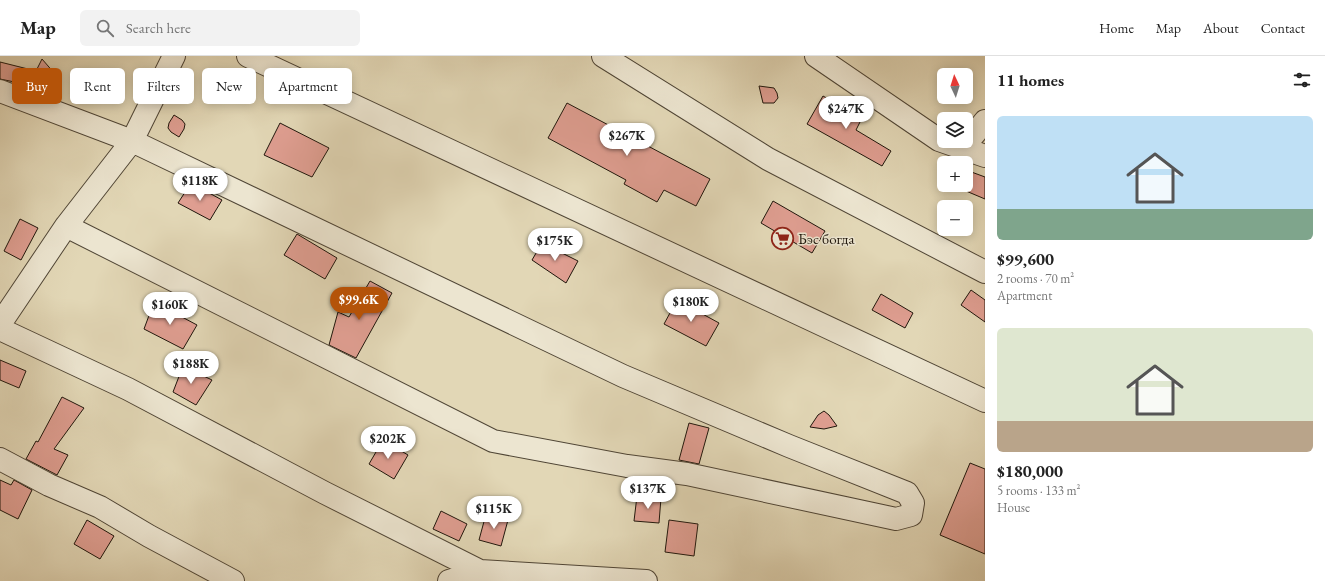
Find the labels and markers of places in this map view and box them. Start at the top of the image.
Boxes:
pin: $247K [818,96,874,130]
pin: $267K [599,123,655,157]
pin: $118K [172,168,228,202]
supermarket icon: Бэс богда [770,225,796,251]
pin: $175K [527,228,583,262]
place label: Бэс богда [798,229,854,248]
pin: $99.6K [326,287,392,321]
pin: $180K [663,289,719,323]
pin: $160K [142,292,198,326]
pin: $188K [163,351,219,385]
pin: $202K [360,426,416,460]
pin: $137K [620,476,676,510]
pin: $115K [466,496,522,530]

